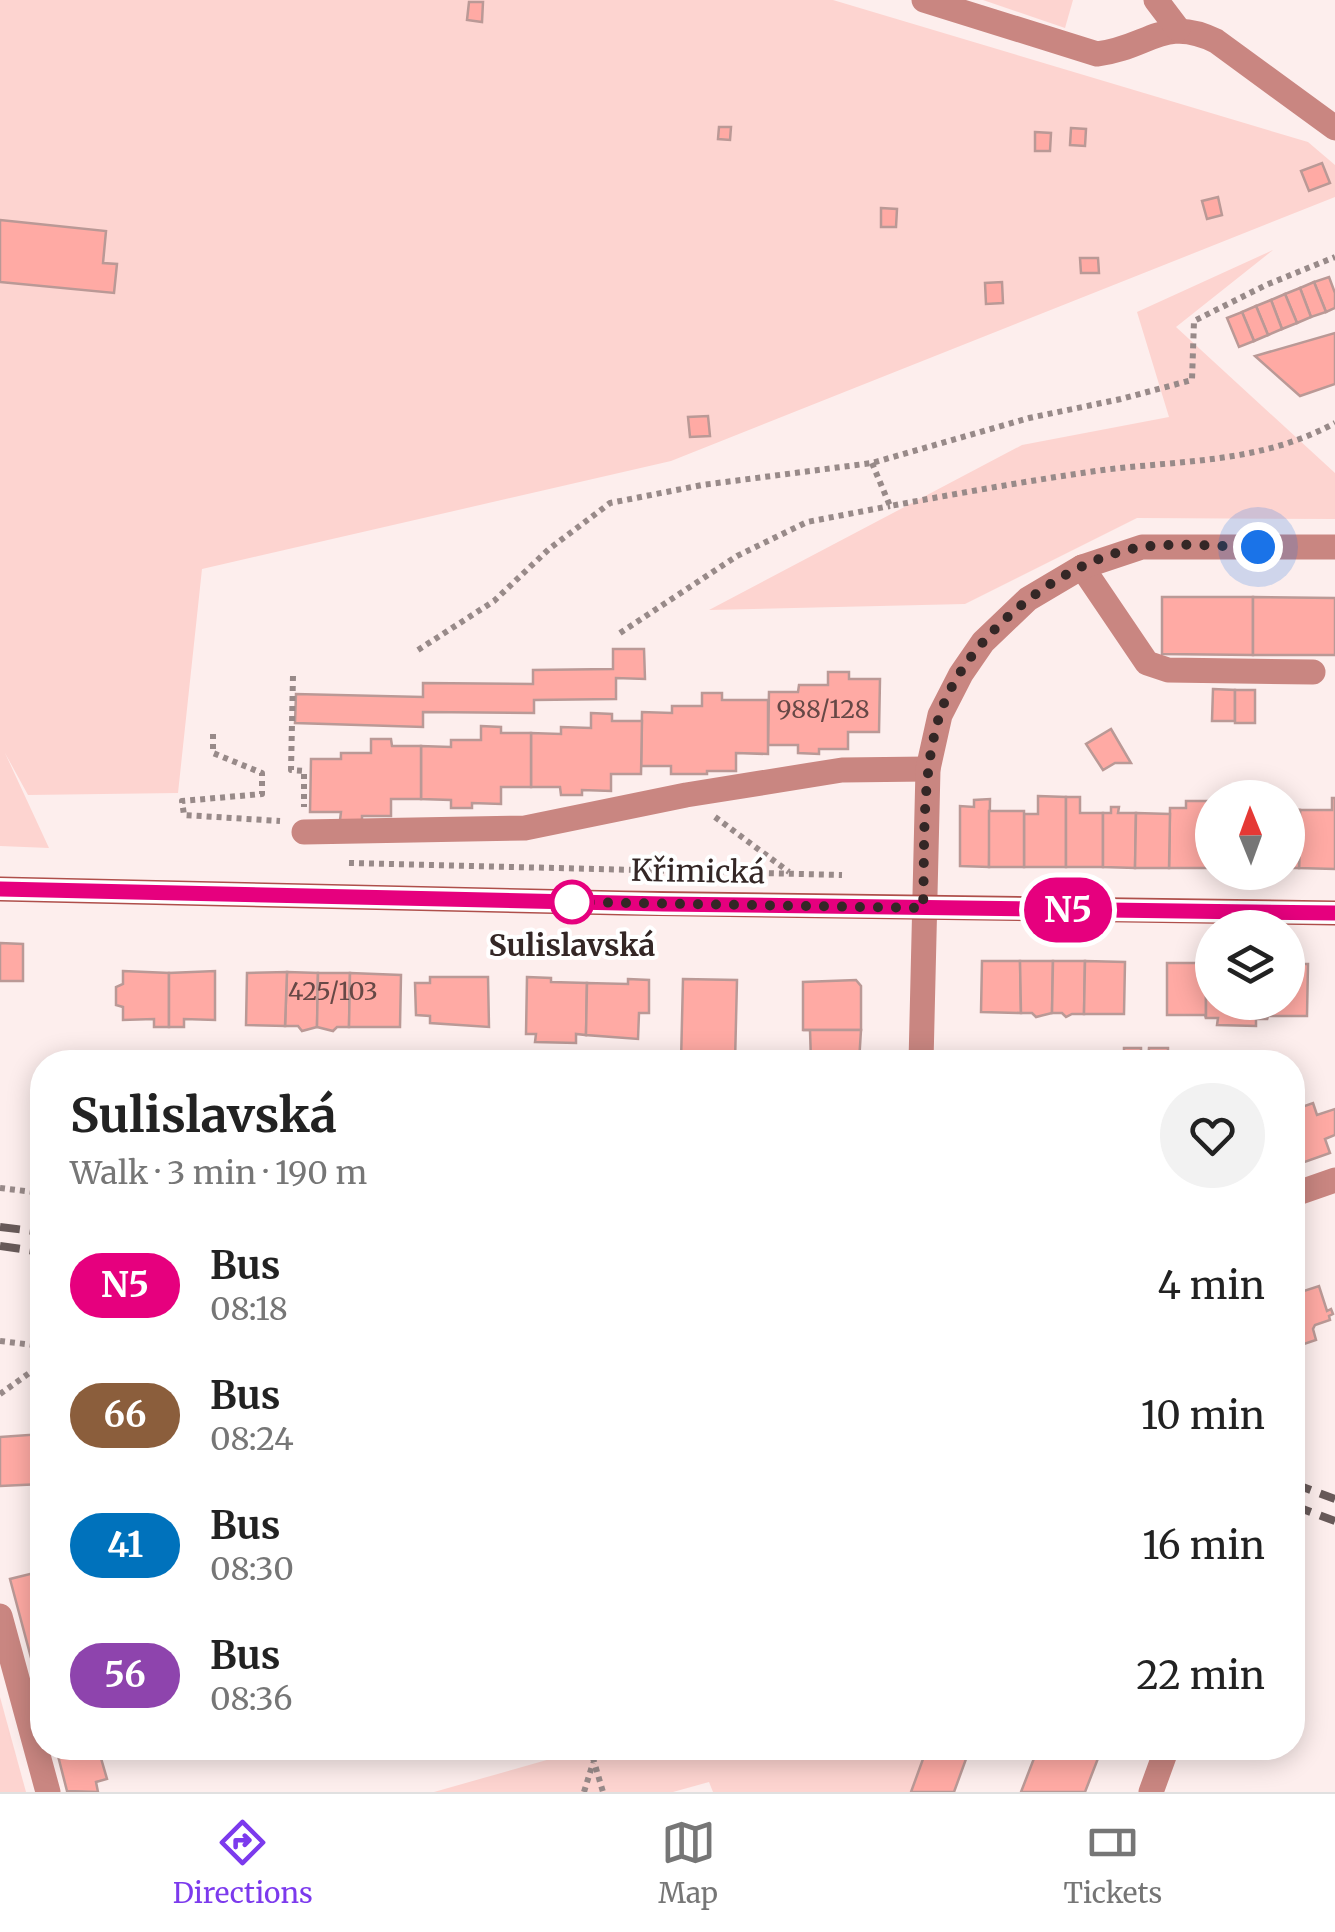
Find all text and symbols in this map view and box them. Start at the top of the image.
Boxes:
your location [1233,522,1283,572]
house number: 988/128 [776,693,870,725]
north arrow [1195,780,1305,890]
map controls [1195,780,1305,1020]
street label: Křimická [631,851,765,891]
line badge: N5 [1023,878,1113,942]
marker: Sulislavská [551,881,593,923]
text: N5 [1044,888,1092,932]
button: layers [1195,910,1305,1020]
place label: Sulislavská [489,926,656,964]
house number: 425/103 [288,975,378,1007]
button: heart [1160,1083,1265,1188]
text: Sulislavská [70,1085,337,1145]
text: Walk · 3 min · 190 m [70,1153,367,1193]
text: Bus [210,1242,280,1289]
text: 4 min [1157,1262,1265,1309]
text: N5 [101,1263,149,1307]
text: 08:18 [210,1289,288,1329]
text: Bus [210,1372,280,1419]
text: 10 min [1141,1392,1265,1439]
text: 66 [103,1393,147,1437]
text: 08:24 [210,1419,294,1459]
text: Bus [210,1502,280,1549]
text: 16 min [1142,1522,1265,1569]
text: 41 [107,1523,143,1567]
text: 08:30 [210,1549,294,1589]
text: Bus [210,1632,280,1679]
text: 22 min [1136,1652,1265,1699]
text: 56 [104,1653,146,1697]
text: 08:36 [210,1679,293,1719]
tab: Directions [173,1815,313,1911]
tab: Map [658,1815,718,1911]
tab: Tickets [1063,1815,1162,1911]

